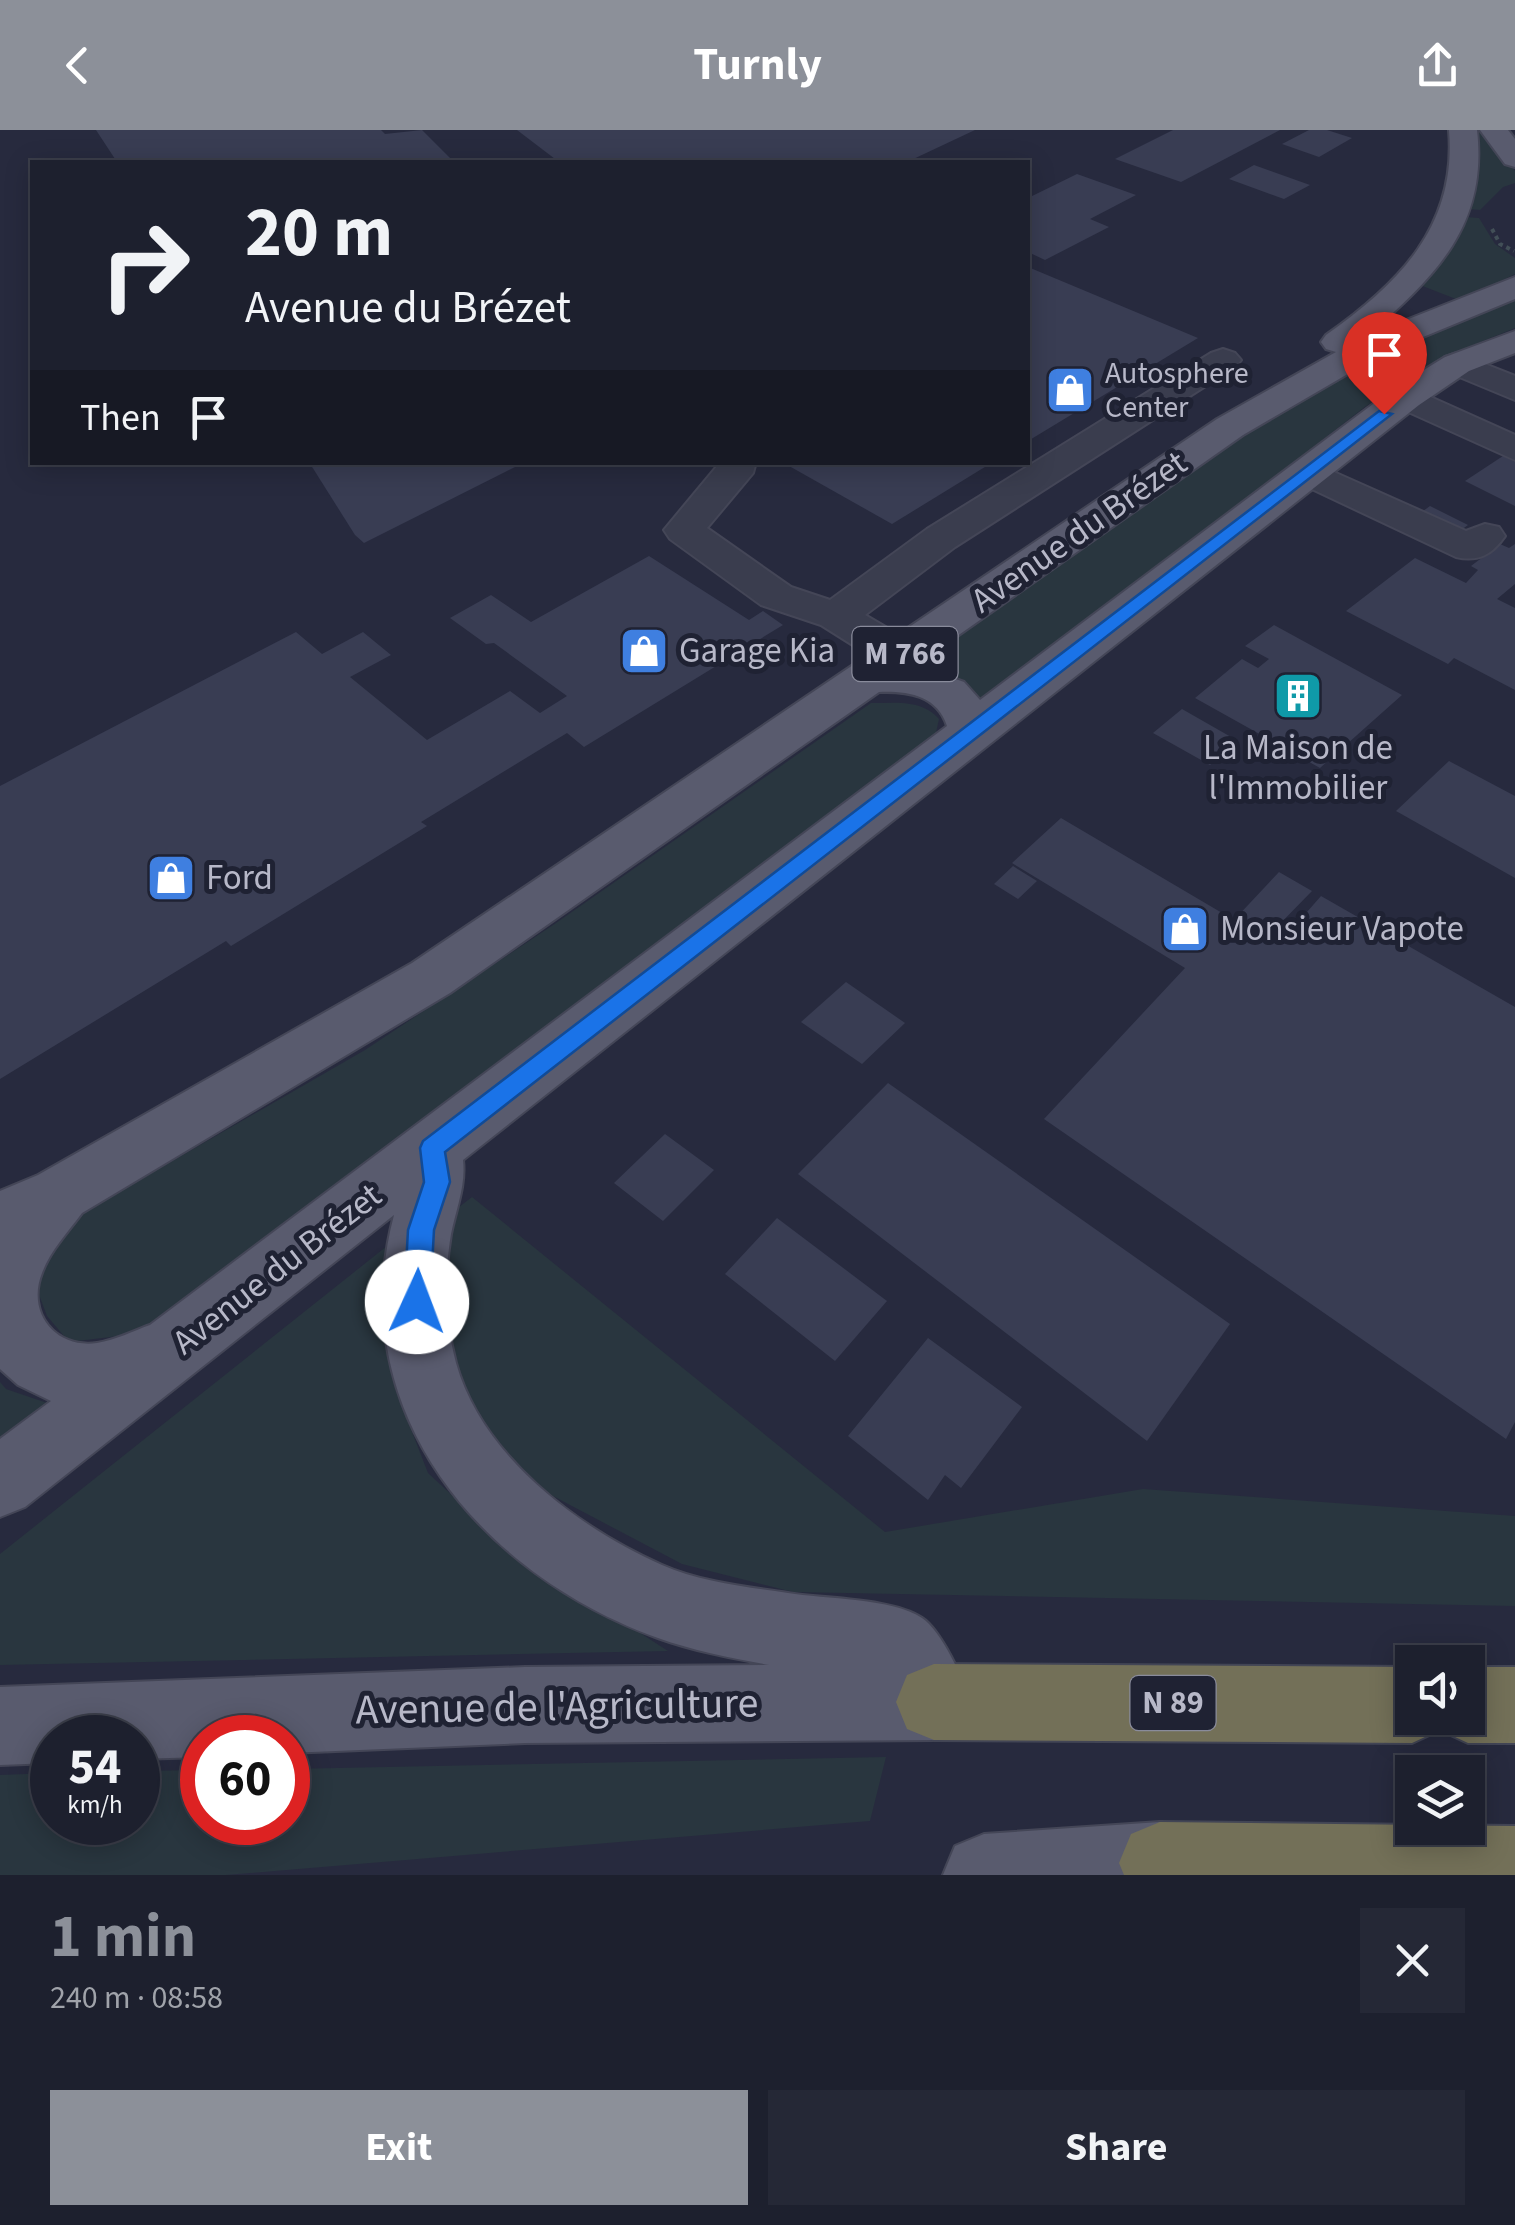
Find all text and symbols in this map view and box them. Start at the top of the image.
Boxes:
text: Turnly [693,33,822,97]
icon: back [50,38,105,93]
icon: share [1410,38,1465,93]
text: 20 m [245,183,393,283]
icon: right [80,200,210,330]
text: Avenue du Brézet [245,276,571,340]
pin [1342,312,1427,415]
icon: arrive [1357,327,1412,382]
place label: Autosphere Center [1105,352,1249,429]
shop icon: Autosphere Center [1044,364,1096,416]
icon: arrive [181,390,236,445]
text: Then [80,391,161,445]
street label: Avenue du Brézet [961,439,1197,625]
shop icon: Garage Kia [618,625,670,677]
place label: Garage Kia [679,626,835,676]
road number: M 766 [852,627,958,681]
building icon: La Maison de l'Immobilier [1272,670,1324,722]
place label: La Maison de l'Immobilier [1203,723,1393,813]
shop icon: Ford [145,852,197,904]
place label: Ford [206,853,273,903]
shop icon: Monsieur Vapote [1159,903,1211,955]
place label: Monsieur Vapote [1220,904,1464,954]
street label: Avenue du Brézet [162,1171,392,1367]
position arrow [365,1250,469,1354]
map controls [1395,1645,1485,1845]
button: sound [1395,1645,1485,1735]
street label: Avenue de l'Agriculture [355,1673,759,1741]
road number: N 89 [1130,1676,1216,1730]
speed limit sign: 60 [180,1715,310,1845]
text: 54 [69,1732,121,1803]
button: layers [1395,1755,1485,1845]
text: km/h [67,1787,123,1823]
text: 1 min [50,1895,196,1980]
button: close [1360,1908,1465,2013]
text: 240 m · 08:58 [50,1975,223,2021]
button: Exit [50,2090,748,2205]
button: Share [768,2090,1465,2205]

